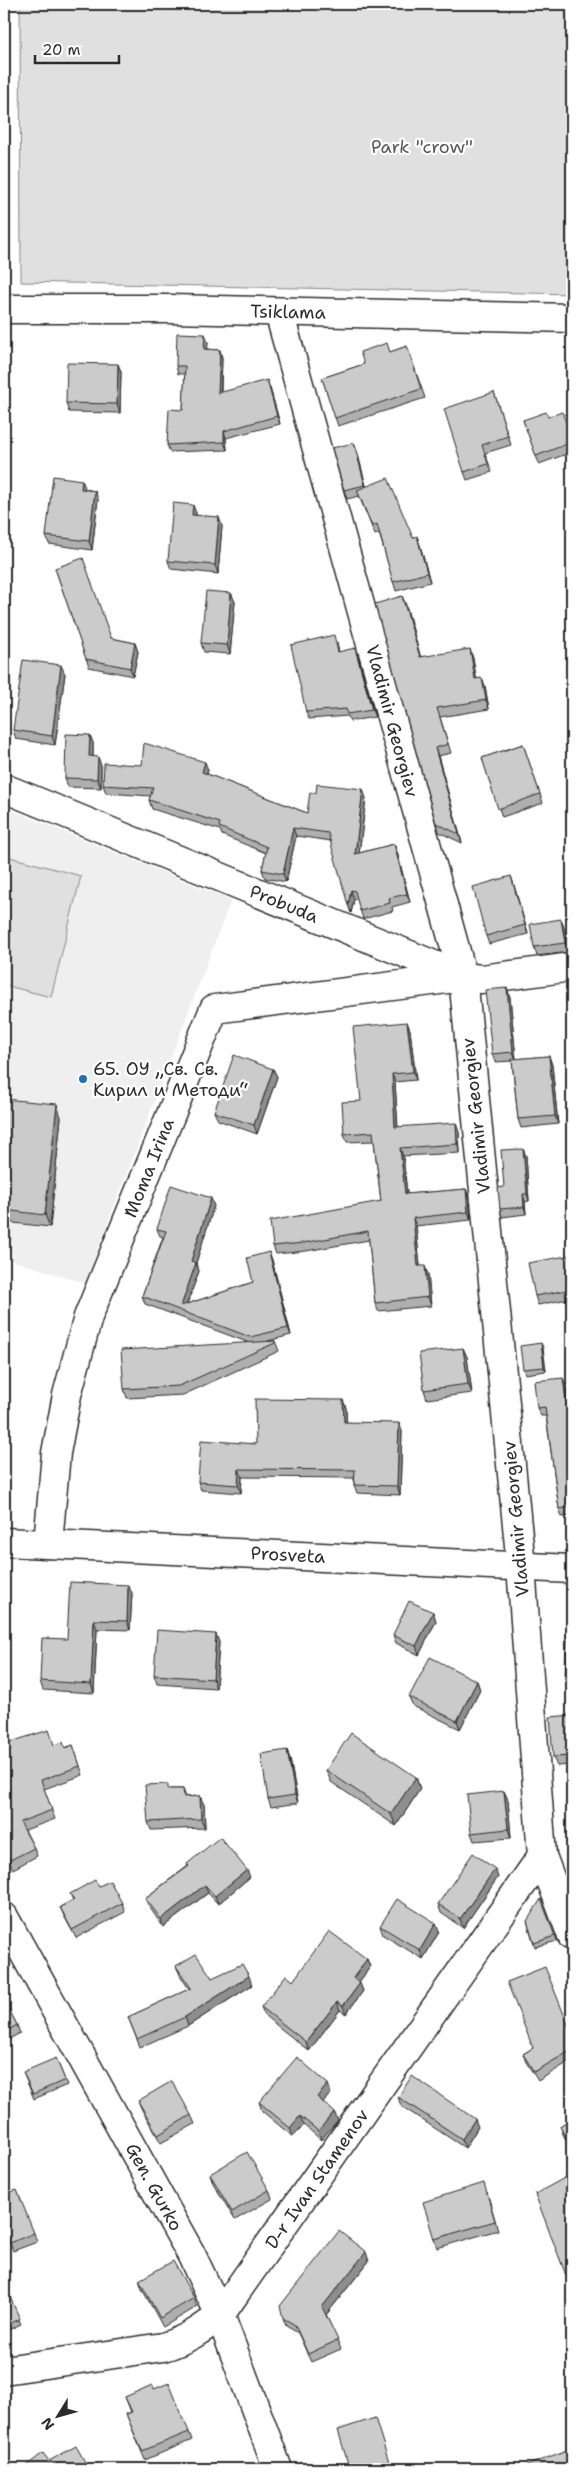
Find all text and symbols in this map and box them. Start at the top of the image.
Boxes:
scale bar [35,32,119,64]
text: 20 m [42,40,81,60]
park label: Park "crow" [371,135,473,159]
street label: Tsiklama [250,299,326,325]
street label: Vladimir Georgiev [360,642,424,800]
street label: Probuda [246,879,322,929]
street label: Vladimir Georgiev [456,1037,496,1195]
place label: 65. ОУ „Св. Св. Кирил и Методи“ [93,1057,248,1102]
marker: 65. ОУ „Св. Св. Кирил и Методи“ [77,1073,89,1085]
street label: Moma Irina [118,1115,180,1221]
street label: Vladimir Georgiev [497,1440,535,1598]
street label: Prosveta [250,1541,326,1569]
street label: D-r Ivan Stamenov [260,2104,374,2254]
street label: Gen. Gurko [120,2139,188,2235]
north arrow [32,2390,82,2440]
text: N [37,2414,58,2434]

